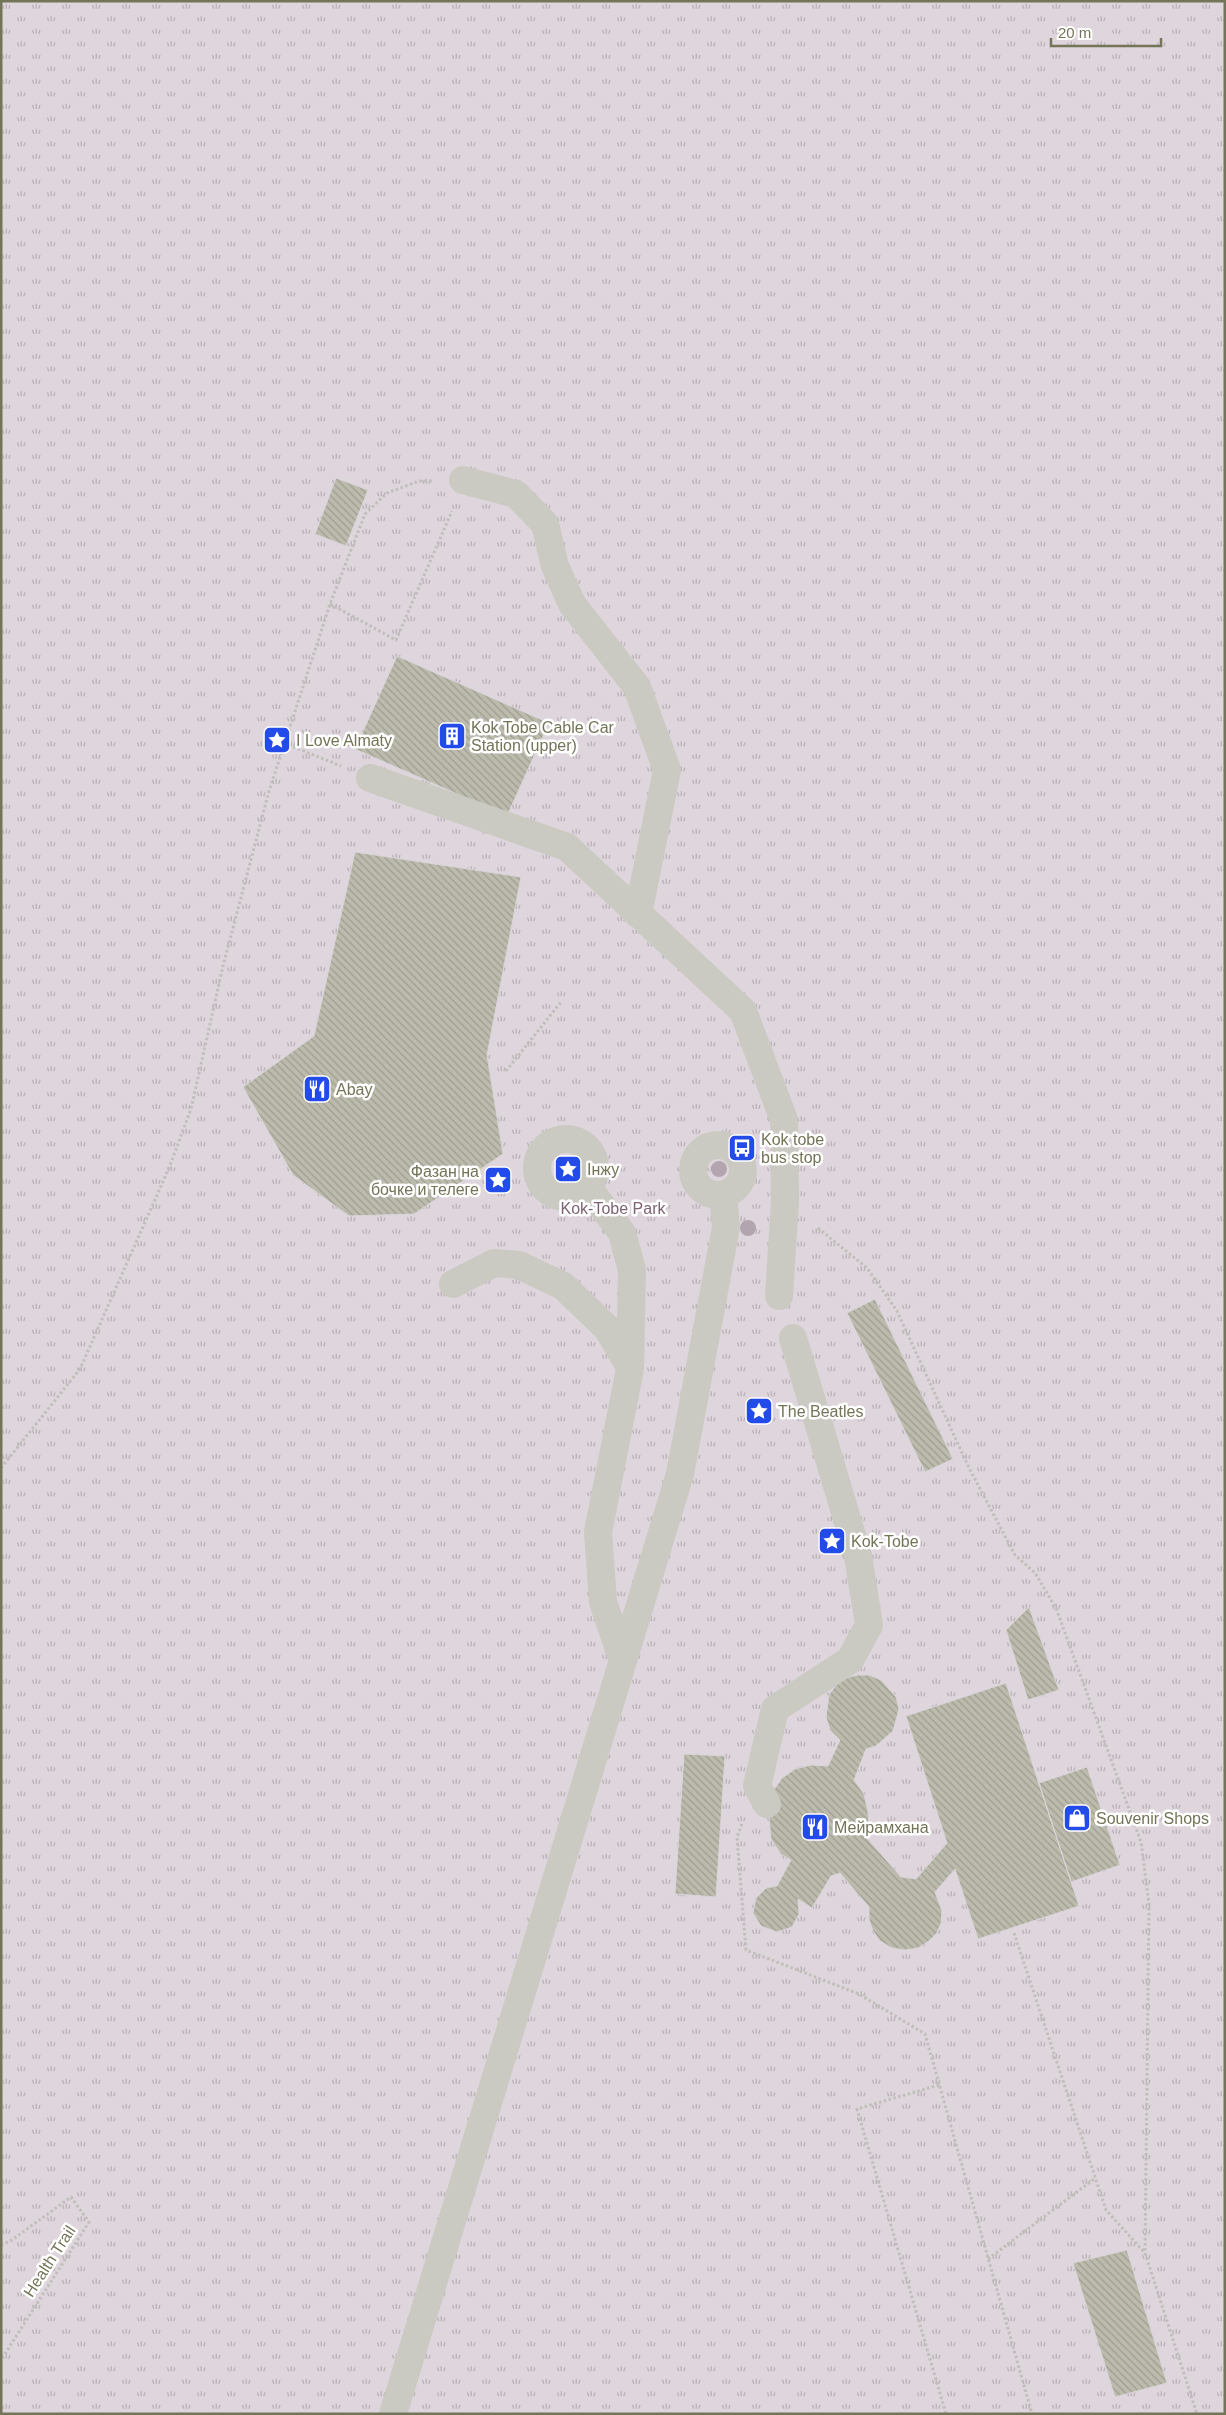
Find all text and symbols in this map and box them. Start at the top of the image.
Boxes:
scale bar [1051,15,1161,47]
text: 20 m [1058,24,1091,41]
place label: Kok Tobe Cable Car Station (upper) [471,719,615,754]
building icon: Kok Tobe Cable Car Station (upper) [437,721,467,751]
place icon: I Love Almaty [262,725,292,755]
place label: I Love Almaty [296,732,392,749]
restaurant icon: Abay [302,1074,332,1104]
place label: Abay [336,1081,372,1098]
place label: Kok tobe bus stop [761,1131,824,1166]
bus stop icon: Kok tobe bus stop [727,1133,757,1163]
place icon: Інжу [553,1154,583,1184]
place label: Інжу [587,1161,619,1178]
place label: Фазан на бочке и телеге [371,1163,479,1198]
place icon: Фазан на бочке и телеге [483,1165,513,1195]
park label: Kok-Tobe Park [561,1200,666,1217]
place icon: The Beatles [744,1396,774,1426]
place label: The Beatles [778,1403,863,1420]
place icon: Kok-Tobe [817,1526,847,1556]
place label: Kok-Tobe [851,1533,919,1550]
shop icon: Souvenir Shops [1062,1803,1092,1833]
place label: Souvenir Shops [1096,1810,1209,1827]
restaurant icon: Мейрамхана [800,1812,830,1842]
place label: Мейрамхана [834,1819,929,1836]
street label: Health Trail [20,2223,79,2300]

